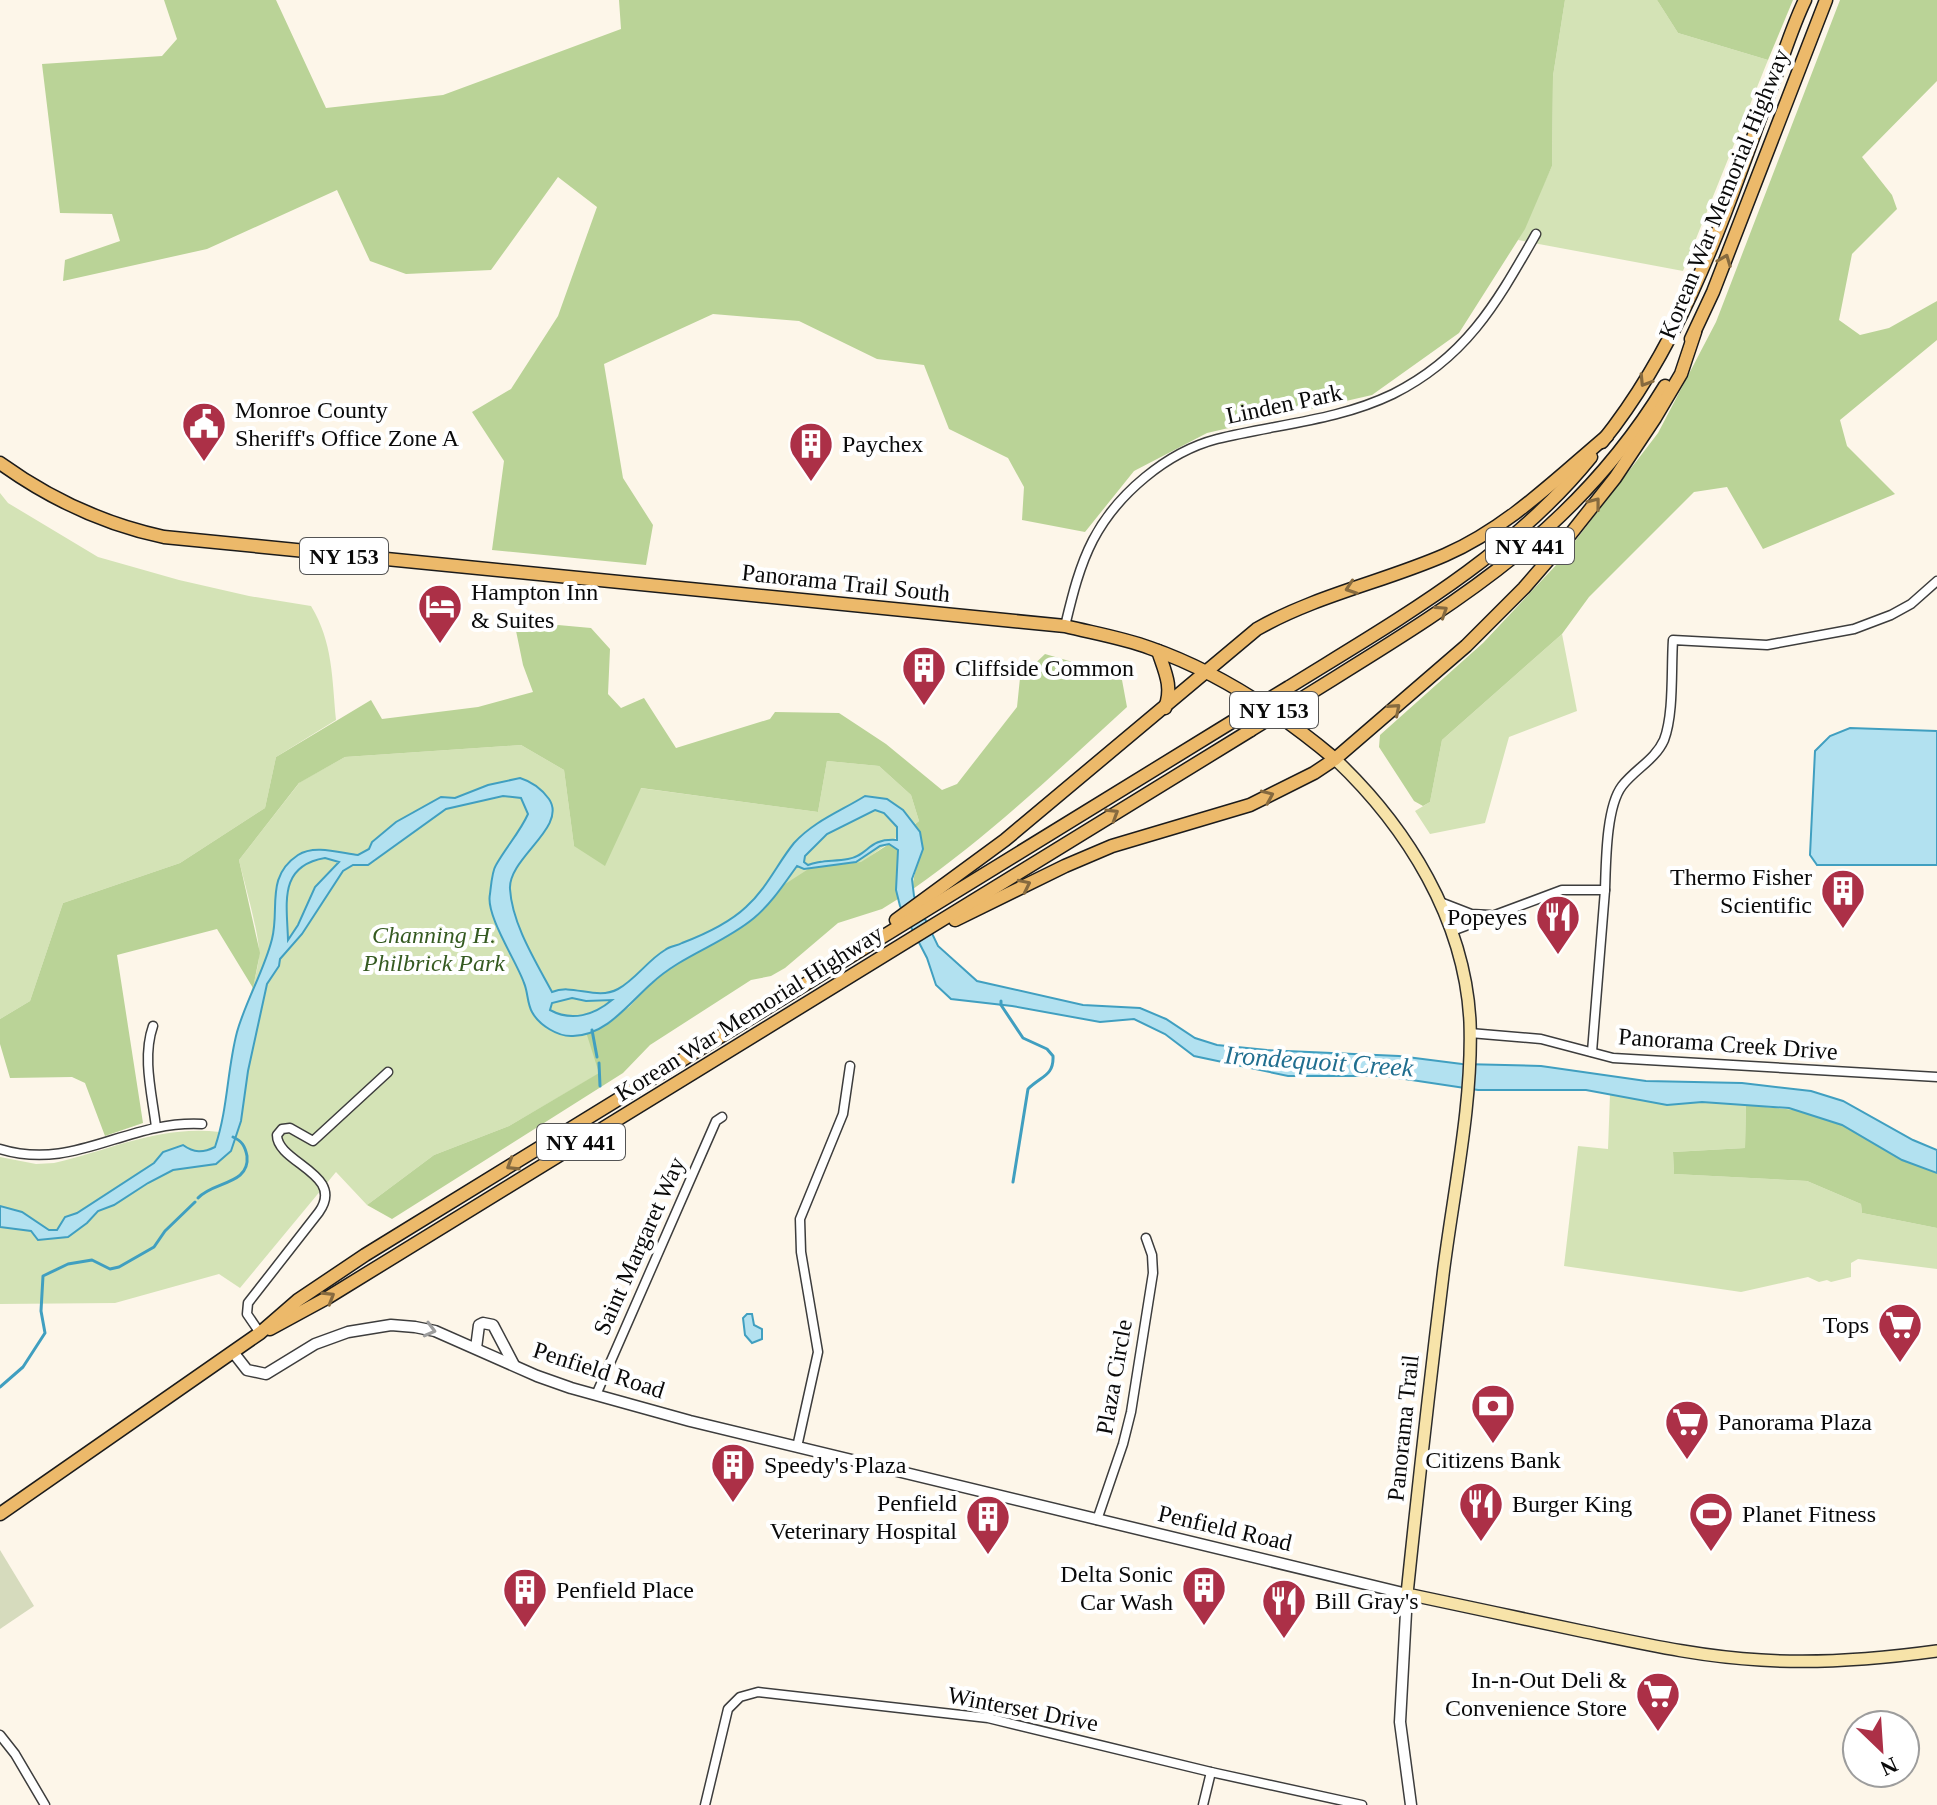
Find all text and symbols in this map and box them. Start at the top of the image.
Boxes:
street label: Korean War Memorial Highway [1654,45,1794,343]
one-way arrow [1715,254,1732,268]
one-way arrow [1640,372,1655,387]
street label: Linden Park [1224,379,1344,429]
place label: Monroe County Sheriff's Office Zone A [235,397,460,451]
public building icon: Monroe County Sheriff's Office Zone A [180,400,228,463]
building icon: Paychex [787,420,835,483]
place label: Paychex [842,431,923,457]
one-way arrow [1585,498,1600,512]
road number: NY 441 [1486,528,1574,564]
road number: NY 153 [300,538,388,574]
street label: Panorama Trail South [741,559,951,607]
place label: Hampton Inn & Suites [471,579,598,633]
one-way arrow [1345,579,1359,595]
hotel icon: Hampton Inn & Suites [416,582,464,645]
one-way arrow [1433,606,1447,621]
building icon: Cliffside Common [900,644,948,707]
place label: Cliffside Common [955,655,1134,681]
road number: NY 153 [1230,692,1318,728]
one-way arrow [1385,704,1400,718]
one-way arrow [1260,790,1275,806]
one-way arrow [1104,809,1119,824]
place label: Thermo Fisher Scientific [1670,864,1812,918]
building icon: Thermo Fisher Scientific [1819,867,1867,930]
one-way arrow [1016,879,1031,895]
restaurant icon: Popeyes [1534,893,1582,956]
place label: Popeyes [1447,904,1527,930]
street label: Korean War Memorial Highway [611,920,887,1106]
park label: Channing H. Philbrick Park [362,922,505,976]
street label: Panorama Creek Drive [1617,1023,1839,1065]
water label: Irondequoit Creek [1222,1040,1415,1083]
road number: NY 441 [537,1124,625,1160]
street label: Saint Margaret Way [588,1153,690,1339]
one-way arrow [506,1155,521,1171]
one-way arrow [320,1291,335,1307]
supermarket icon: Tops [1876,1301,1924,1364]
place label: Tops [1823,1312,1869,1338]
street label: Plaza Circle [1091,1317,1137,1437]
one-way arrow [423,1321,436,1338]
street label: Penfield Road [530,1337,668,1403]
street label: Panorama Trail [1382,1353,1424,1503]
bank icon: Citizens Bank [1469,1382,1517,1445]
supermarket icon: Panorama Plaza [1663,1398,1711,1461]
place label: Panorama Plaza [1718,1409,1872,1435]
building icon: Speedy's Plaza [709,1441,757,1504]
place label: Citizens Bank [1425,1447,1561,1473]
place label: Speedy's Plaza [764,1452,907,1478]
restaurant icon: Burger King [1457,1480,1505,1543]
place label: Penfield Veterinary Hospital [770,1490,957,1544]
sports icon: Planet Fitness [1687,1490,1735,1553]
place label: Burger King [1512,1491,1632,1517]
building icon: Penfield Veterinary Hospital [964,1493,1012,1556]
street label: Penfield Road [1156,1500,1294,1556]
place label: Planet Fitness [1742,1501,1876,1527]
place label: Delta Sonic Car Wash [1060,1561,1173,1615]
building icon: Delta Sonic Car Wash [1180,1564,1228,1627]
building icon: Penfield Place [501,1566,549,1629]
place label: Penfield Place [556,1577,694,1603]
restaurant icon: Bill Gray's [1260,1577,1308,1640]
place label: Bill Gray's [1315,1588,1419,1614]
place label: In-n-Out Deli & Convenience Store [1445,1667,1627,1721]
supermarket icon: In-n-Out Deli & Convenience Store [1634,1670,1682,1733]
street label: Winterset Drive [945,1682,1101,1736]
north arrow [1841,1709,1921,1789]
text: N [1877,1752,1902,1781]

